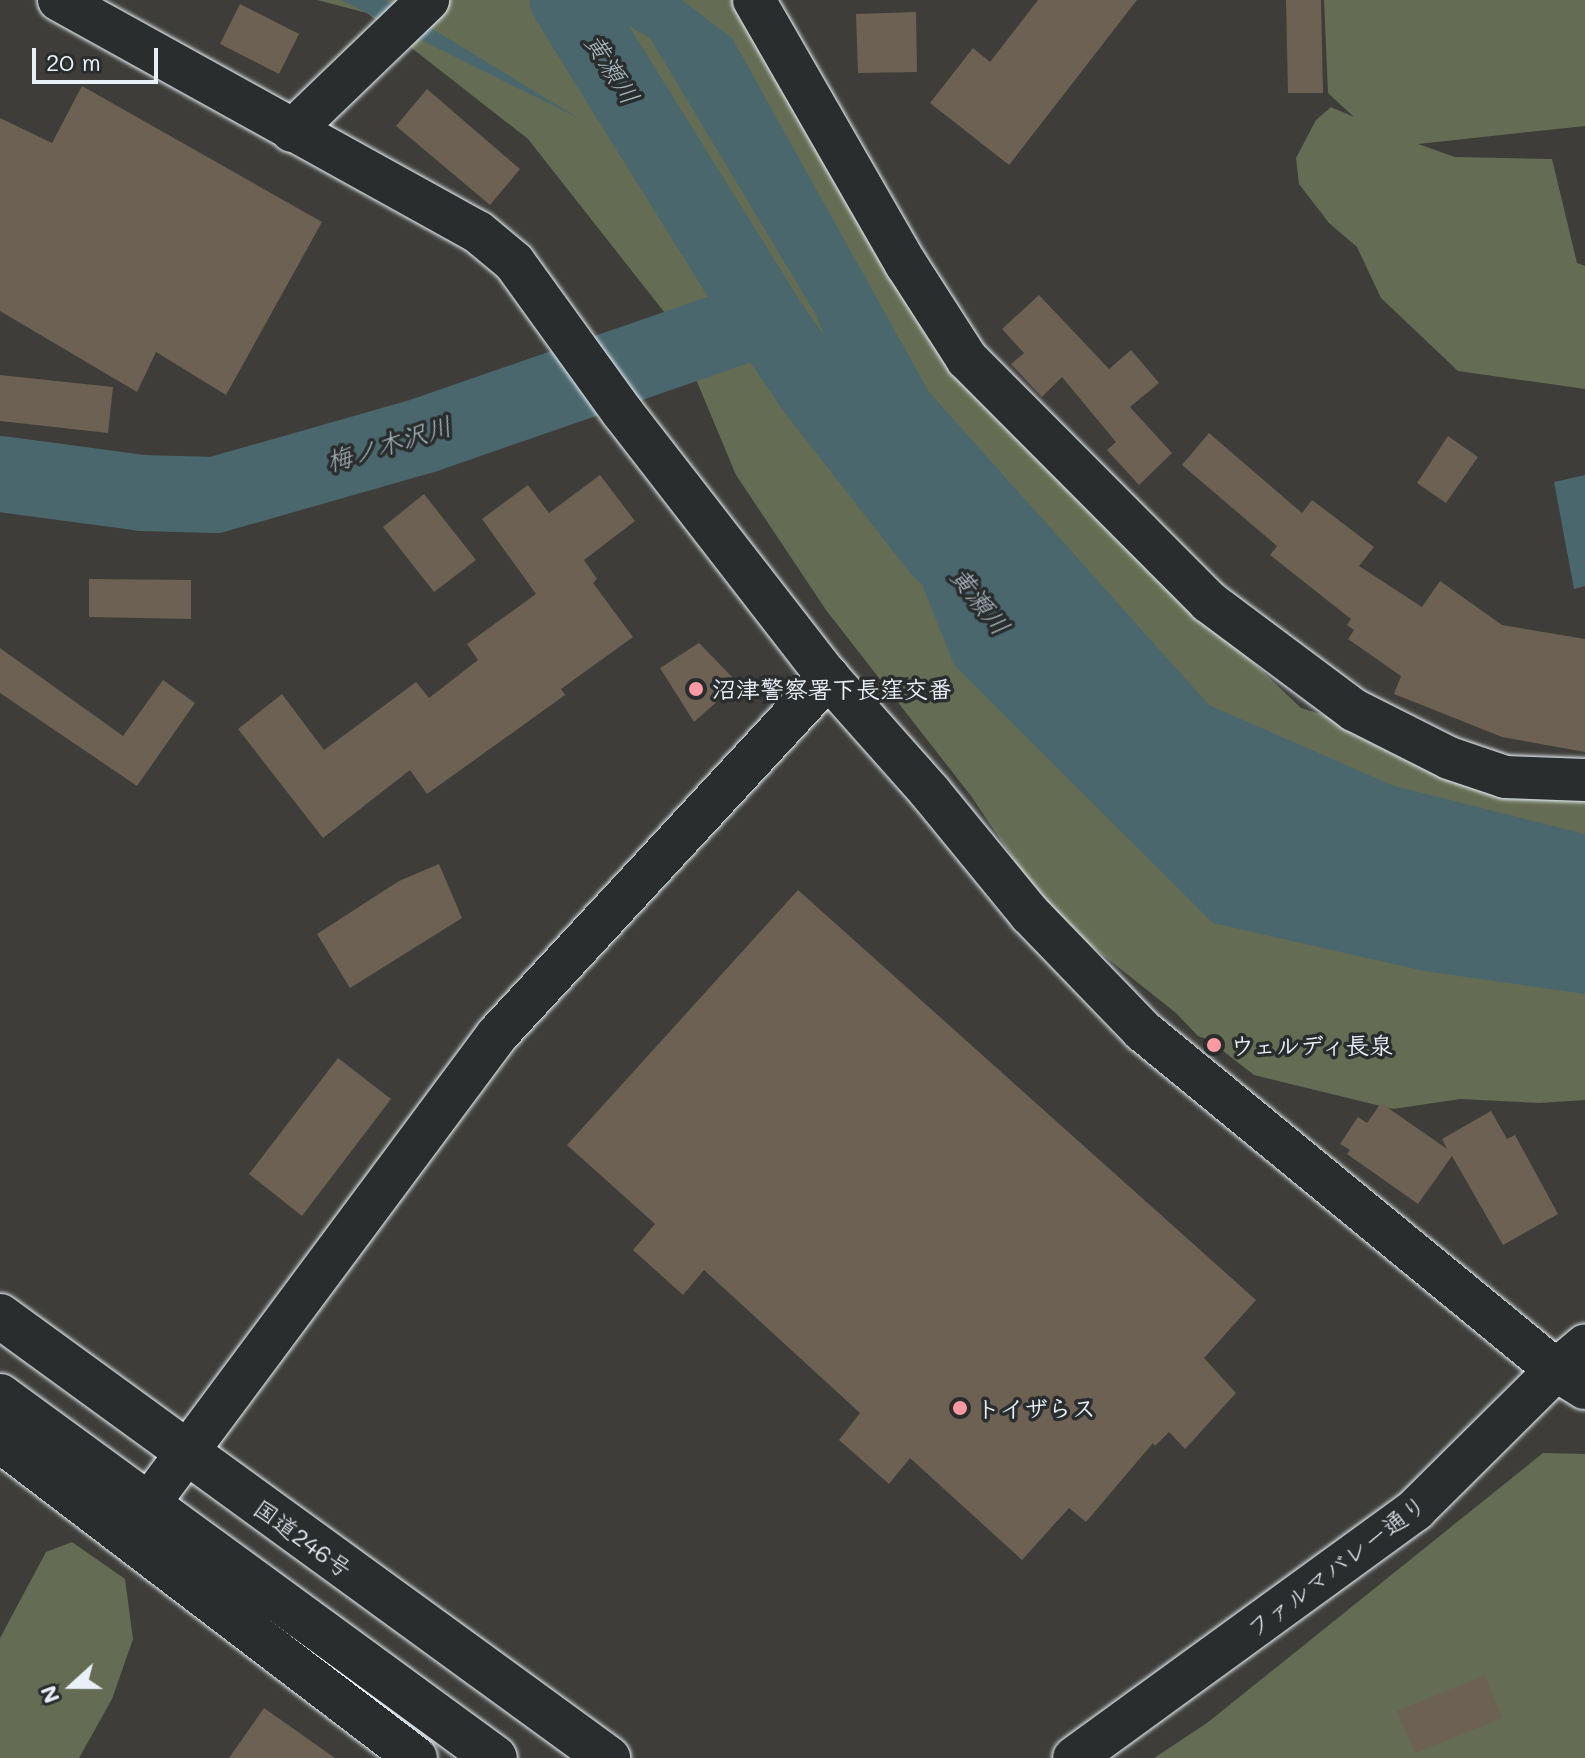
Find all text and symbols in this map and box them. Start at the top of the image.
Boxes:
water label: 黄瀬川 [578,28,646,110]
scale bar [36,32,162,82]
text: 20 m [46,46,101,77]
water label: 梅ノ木沢川 [322,410,456,478]
water label: 黄瀬川 [944,561,1016,641]
place label: 沼津警察署下長窪交番 [712,675,952,703]
marker: 沼津警察署下長窪交番 [687,680,705,698]
place label: ウェルディ長泉 [1230,1031,1398,1059]
marker: ウェルディ長泉 [1205,1036,1223,1054]
place label: トイザらス [976,1394,1096,1422]
marker: トイザらス [951,1399,969,1417]
street label: ファルマバレー通り [1241,1489,1431,1643]
street label: 国道246号 [248,1493,358,1583]
north arrow [32,1646,112,1726]
text: N [33,1682,66,1708]

